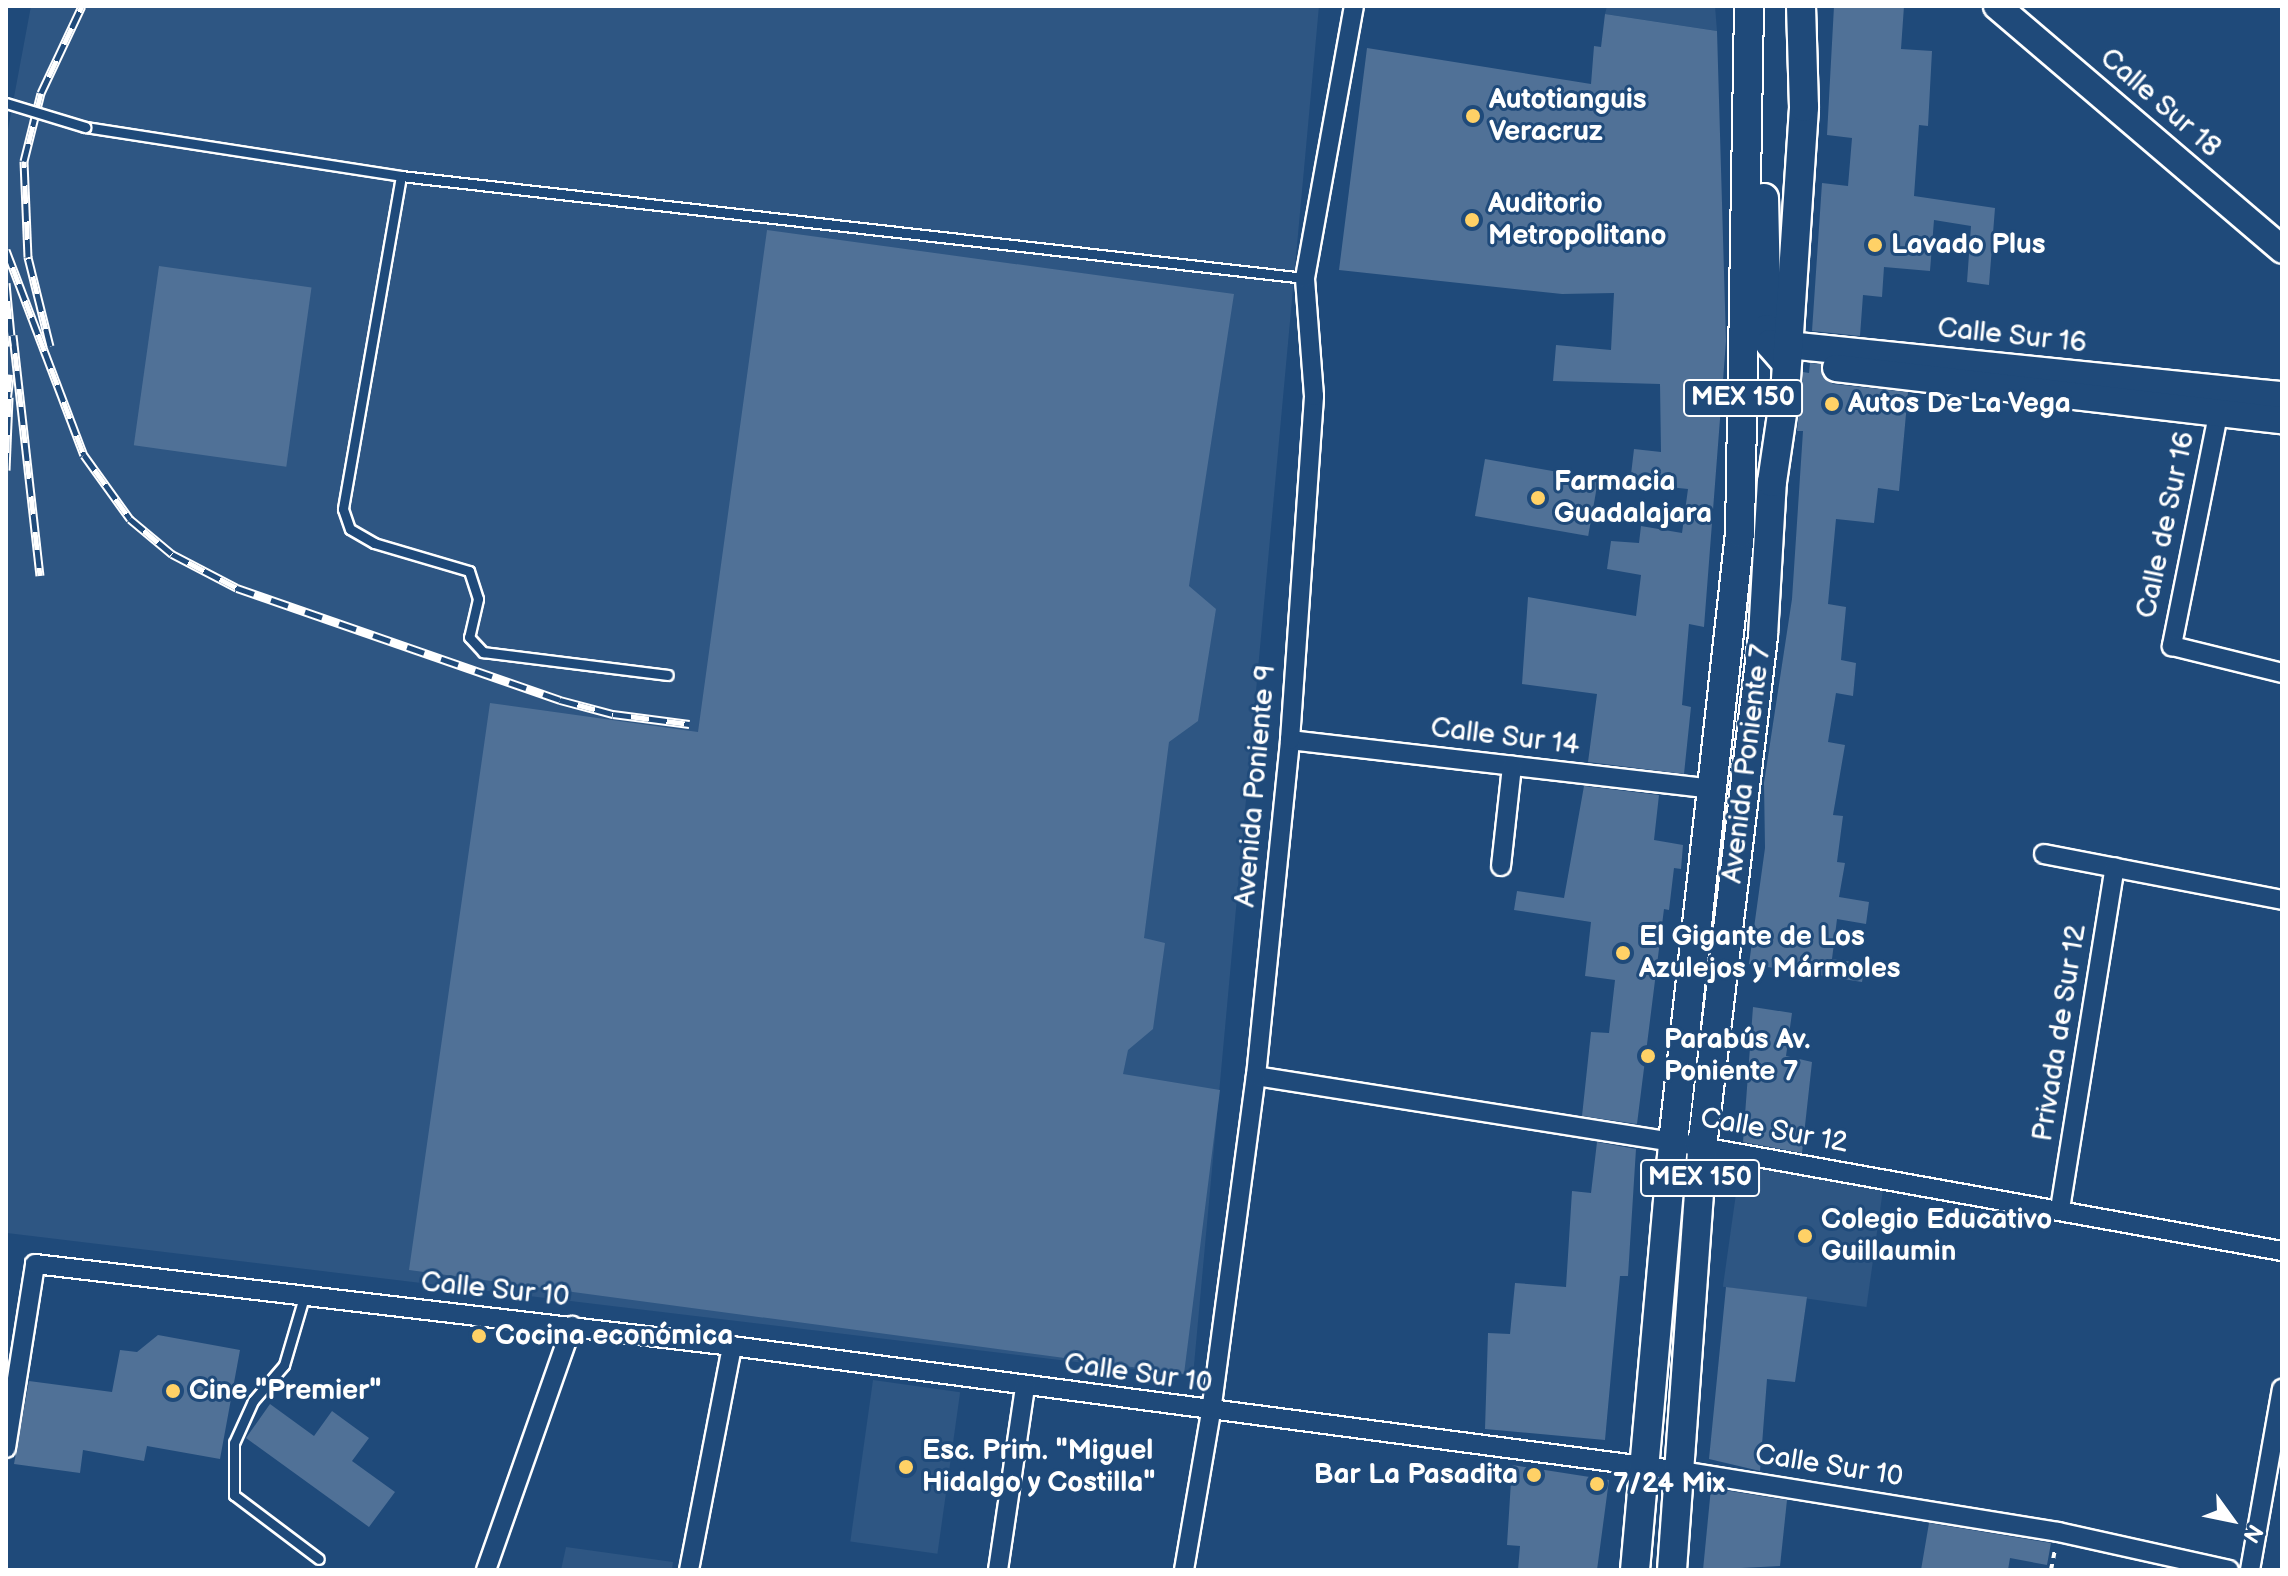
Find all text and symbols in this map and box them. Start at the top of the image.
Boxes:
street label: Calle Sur 18 [2093,41,2227,165]
place label: Autotianguis Veracruz [1489,83,1647,149]
marker: Autotianguis Veracruz [1464,107,1482,125]
place label: Auditorio Metropolitano [1488,187,1667,253]
marker: Auditorio Metropolitano [1463,211,1481,229]
place label: Lavado Plus [1891,228,2046,262]
marker: Lavado Plus [1866,236,1884,254]
street label: Calle Sur 16 [1935,311,2089,361]
road number: MEX 150 [1683,376,1803,420]
place label: Autos De La Vega [1848,387,2072,421]
marker: Autos De La Vega [1823,395,1841,413]
street label: Calle de Sur 16 [2130,428,2202,622]
place label: Farmacia Guadalajara [1554,465,1712,531]
marker: Farmacia Guadalajara [1529,489,1547,507]
street label: Avenida Poniente 7 [1716,642,1778,886]
street label: Avenida Poniente 9 [1229,663,1283,909]
street label: Calle Sur 14 [1428,711,1582,763]
place label: El Gigante de Los Azulejos y Mármoles [1639,920,1902,986]
street label: Privada de Sur 12 [2026,922,2094,1144]
marker: El Gigante de Los Azulejos y Mármoles [1614,944,1632,962]
place label: Parabús Av. Poniente 7 [1664,1023,1811,1089]
marker: Parabús Av. Poniente 7 [1639,1047,1657,1065]
street label: Calle Sur 12 [1697,1101,1851,1161]
road number: MEX 150 [1640,1156,1760,1200]
place label: Colegio Educativo Guillaumin [1821,1203,2052,1269]
marker: Colegio Educativo Guillaumin [1796,1227,1814,1245]
street label: Calle Sur 10 [419,1265,571,1315]
place label: Cocina económica [495,1319,733,1353]
marker: Cocina económica [470,1327,488,1345]
street label: Calle Sur 10 [1062,1347,1214,1401]
place label: Cine "Premier" [189,1374,382,1408]
marker: Cine "Premier" [164,1382,182,1400]
place label: Esc. Prim. "Miguel Hidalgo y Costilla" [922,1434,1157,1500]
street label: Calle Sur 10 [1752,1438,1906,1494]
marker: Esc. Prim. "Miguel Hidalgo y Costilla" [897,1458,915,1476]
place label: Bar La Pasadita [1314,1458,1518,1492]
marker: Bar La Pasadita [1525,1466,1543,1484]
place label: 7/24 Mix [1613,1467,1725,1501]
marker: 7/24 Mix [1588,1475,1606,1493]
north arrow [2192,1480,2272,1560]
text: N [2237,1519,2268,1548]

